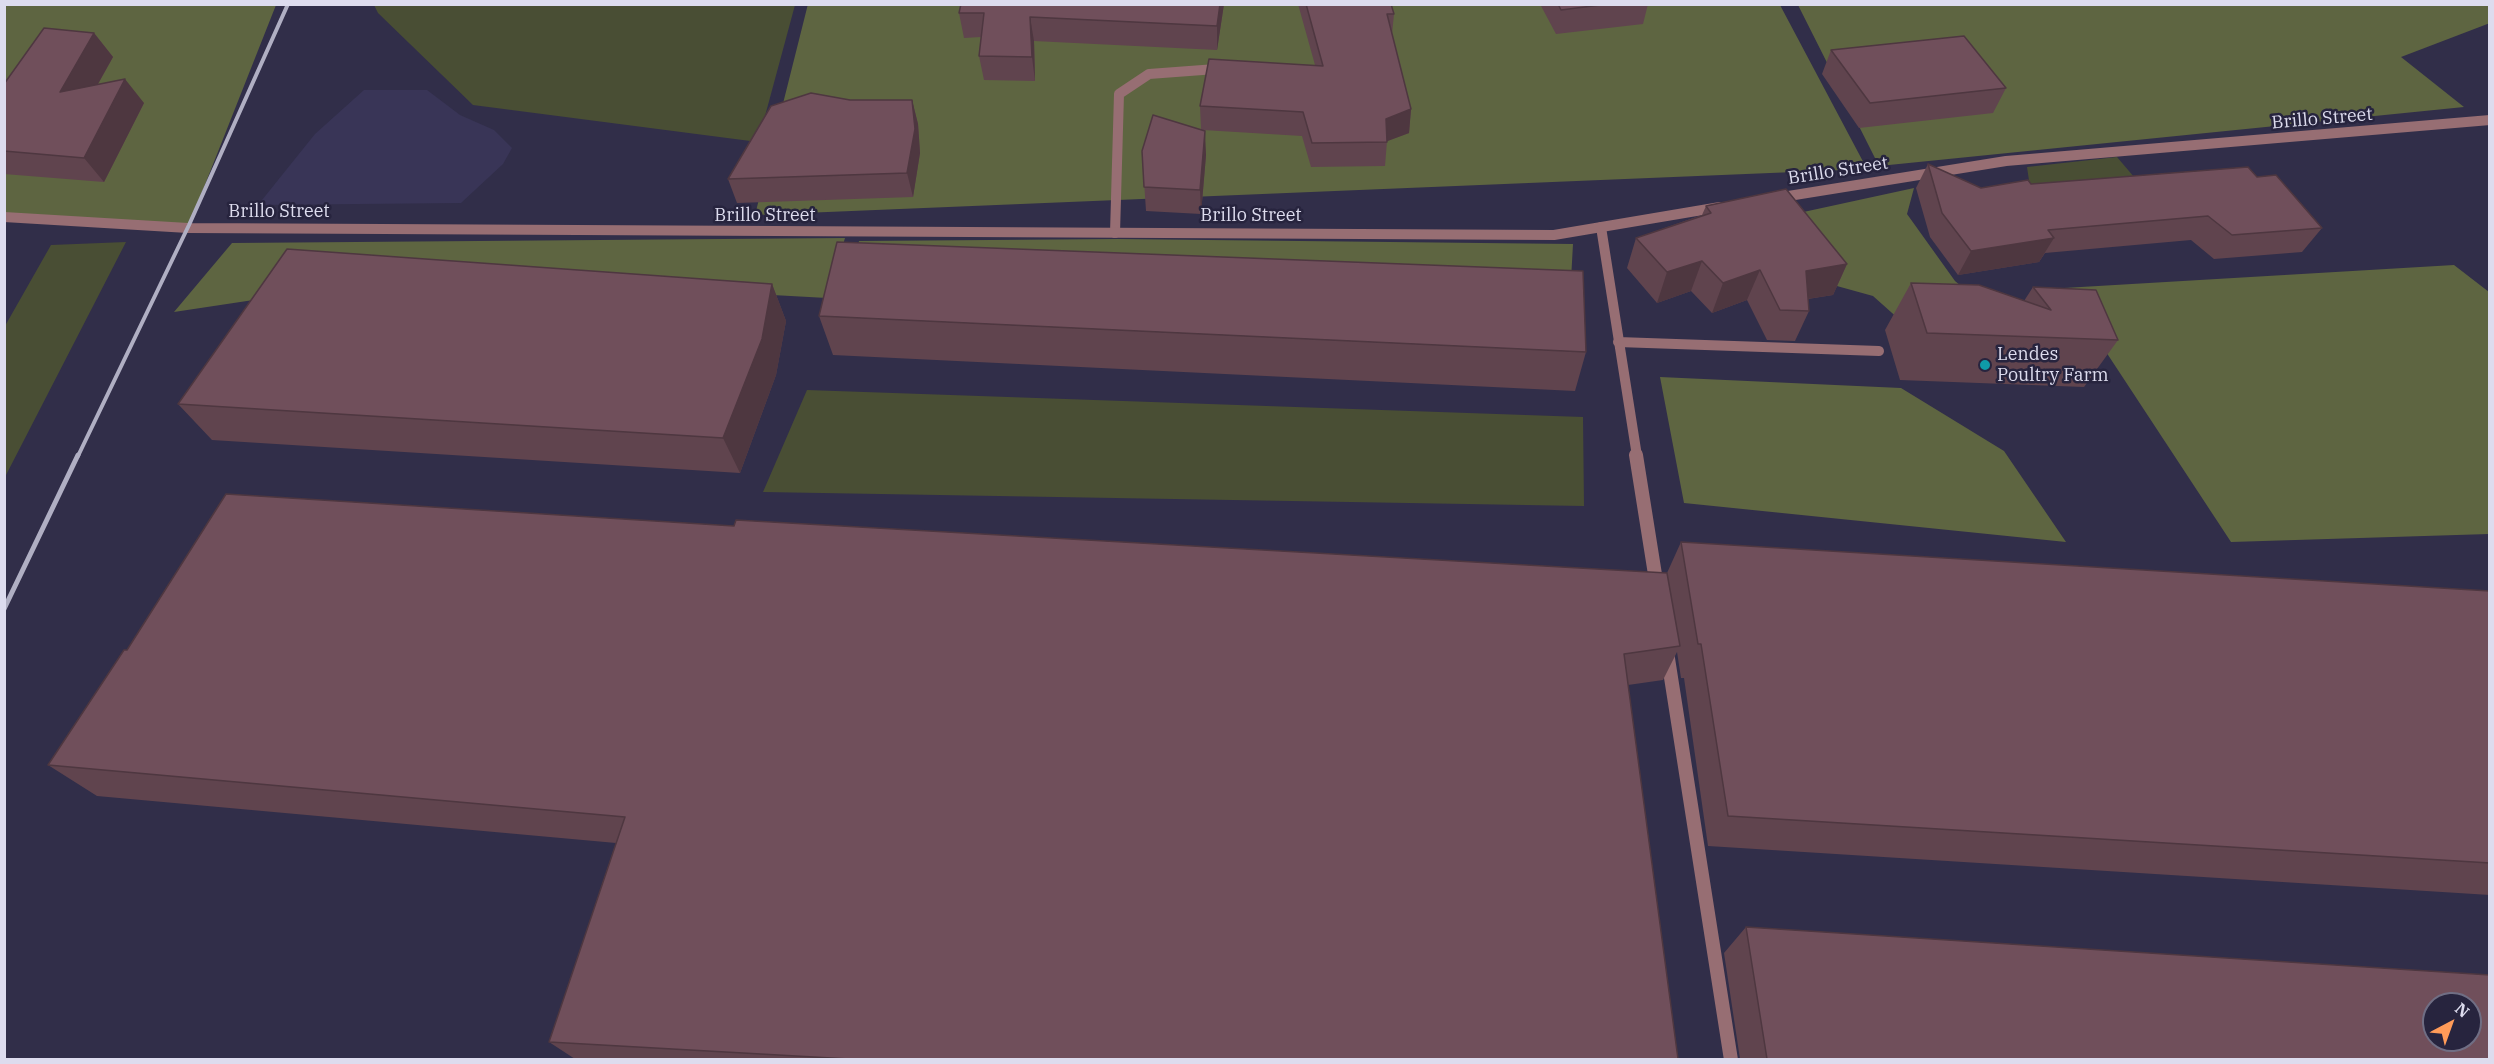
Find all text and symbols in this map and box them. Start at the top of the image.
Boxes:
street label: Brillo Street [2271,104,2373,134]
street label: Brillo Street [1786,152,1890,190]
street label: Brillo Street [228,201,330,223]
street label: Brillo Street [714,205,816,227]
street label: Brillo Street [1200,205,1302,227]
place label: Lendes Poultry Farm [1997,344,2109,386]
marker: Lendes Poultry Farm [1978,358,1992,372]
north arrow [2422,992,2482,1052]
text: N [2451,998,2474,1022]

